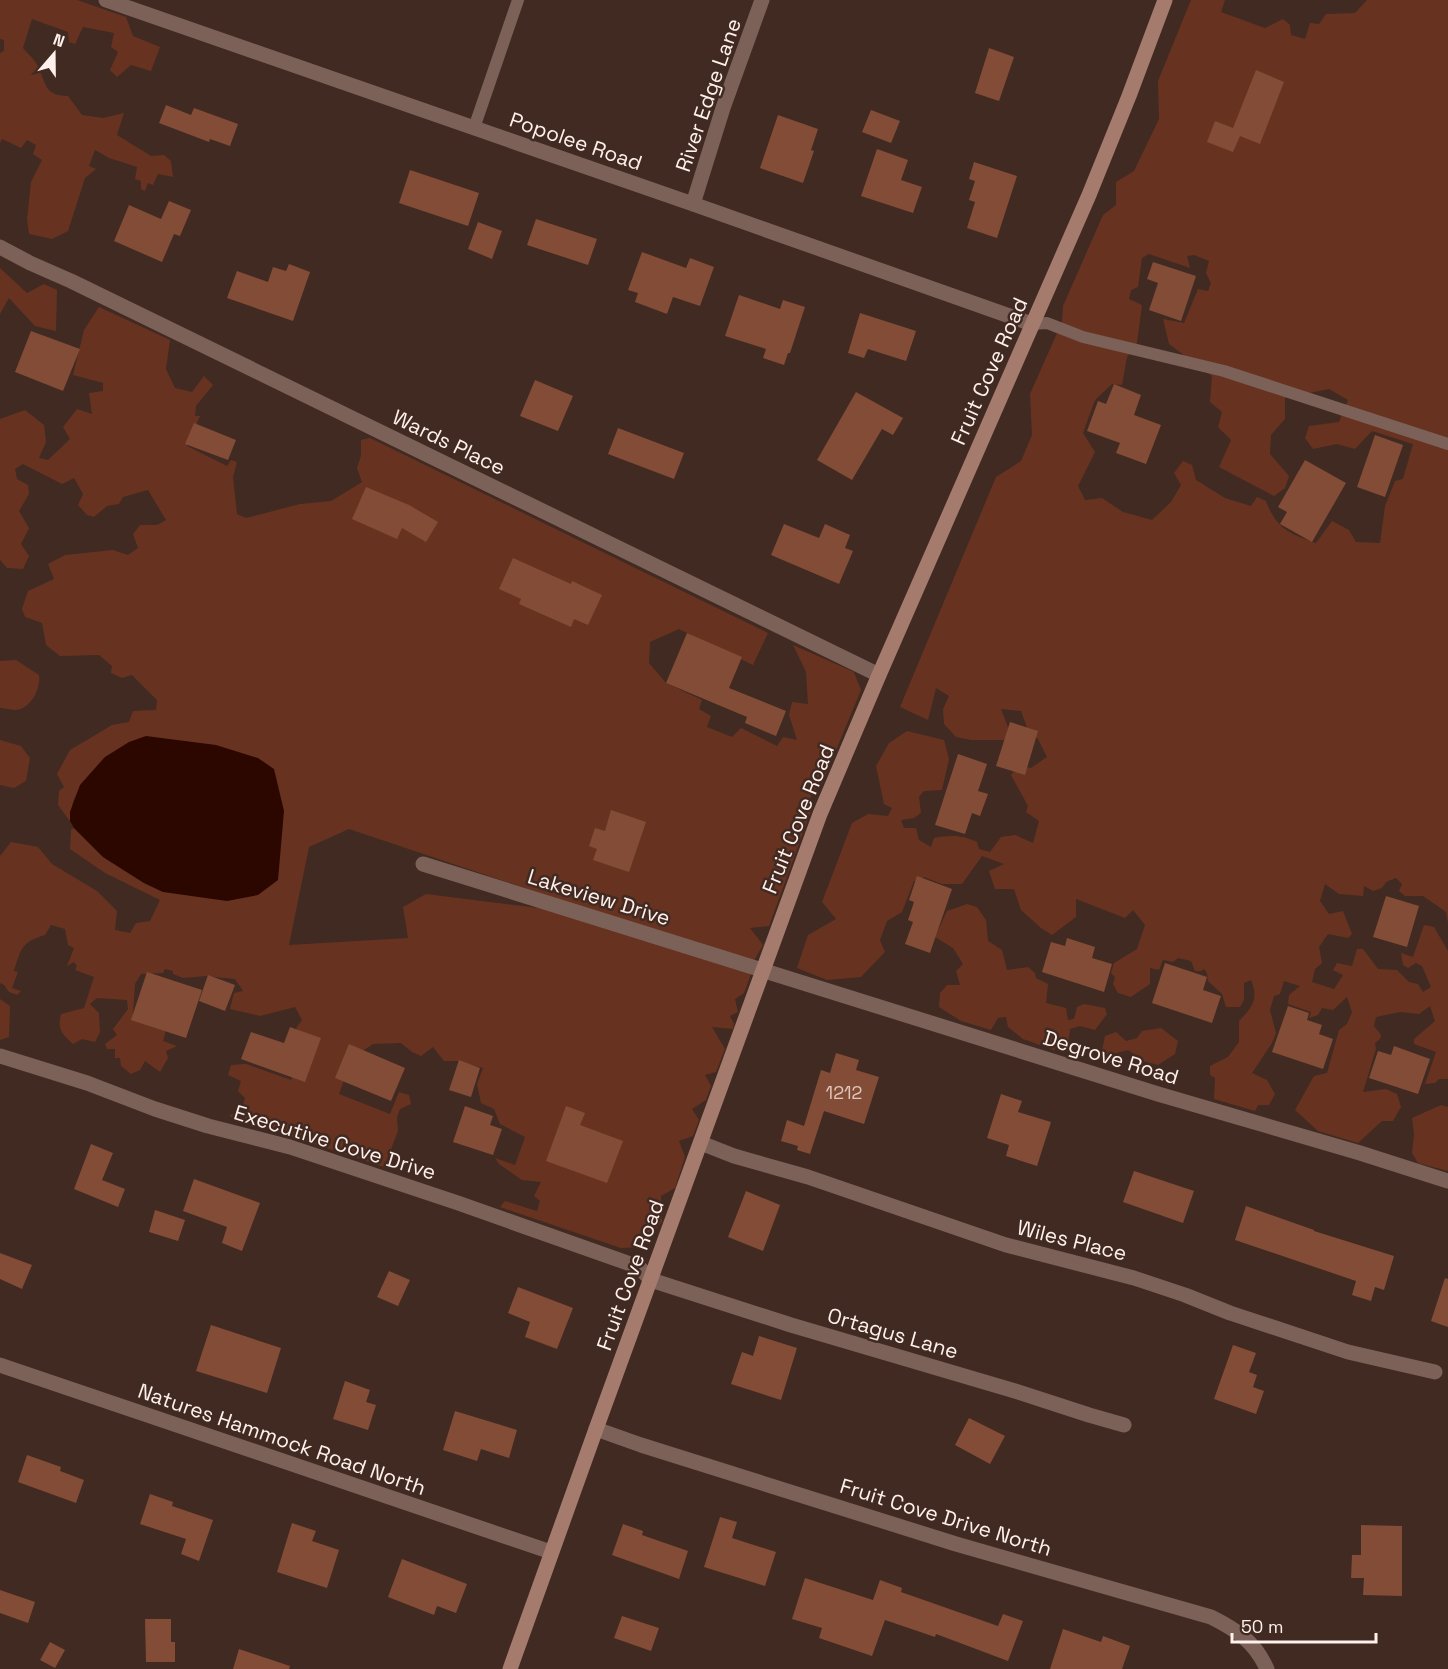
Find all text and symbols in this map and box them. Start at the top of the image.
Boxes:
street label: River Edge Lane [669,15,747,175]
north arrow [24,24,84,84]
text: N [50,29,68,52]
street label: Popolee Road [506,106,646,176]
street label: Fruit Cove Road [944,293,1034,449]
street label: Wards Place [388,403,510,481]
street label: Fruit Cove Road [756,740,840,898]
street label: Lakeview Drive [525,863,673,931]
street label: Degrove Road [1040,1024,1182,1090]
house number: 1212 [826,1081,862,1104]
street label: Executive Cove Drive [231,1098,439,1186]
street label: Fruit Cove Road [590,1196,670,1354]
street label: Wiles Place [1014,1213,1130,1267]
street label: Ortagus Lane [824,1301,962,1365]
street label: Natures Hammock Road North [134,1377,430,1501]
street label: Fruit Cove Drive North [837,1472,1055,1562]
scale bar [1232,1606,1376,1644]
text: 50 m [1241,1615,1283,1638]

